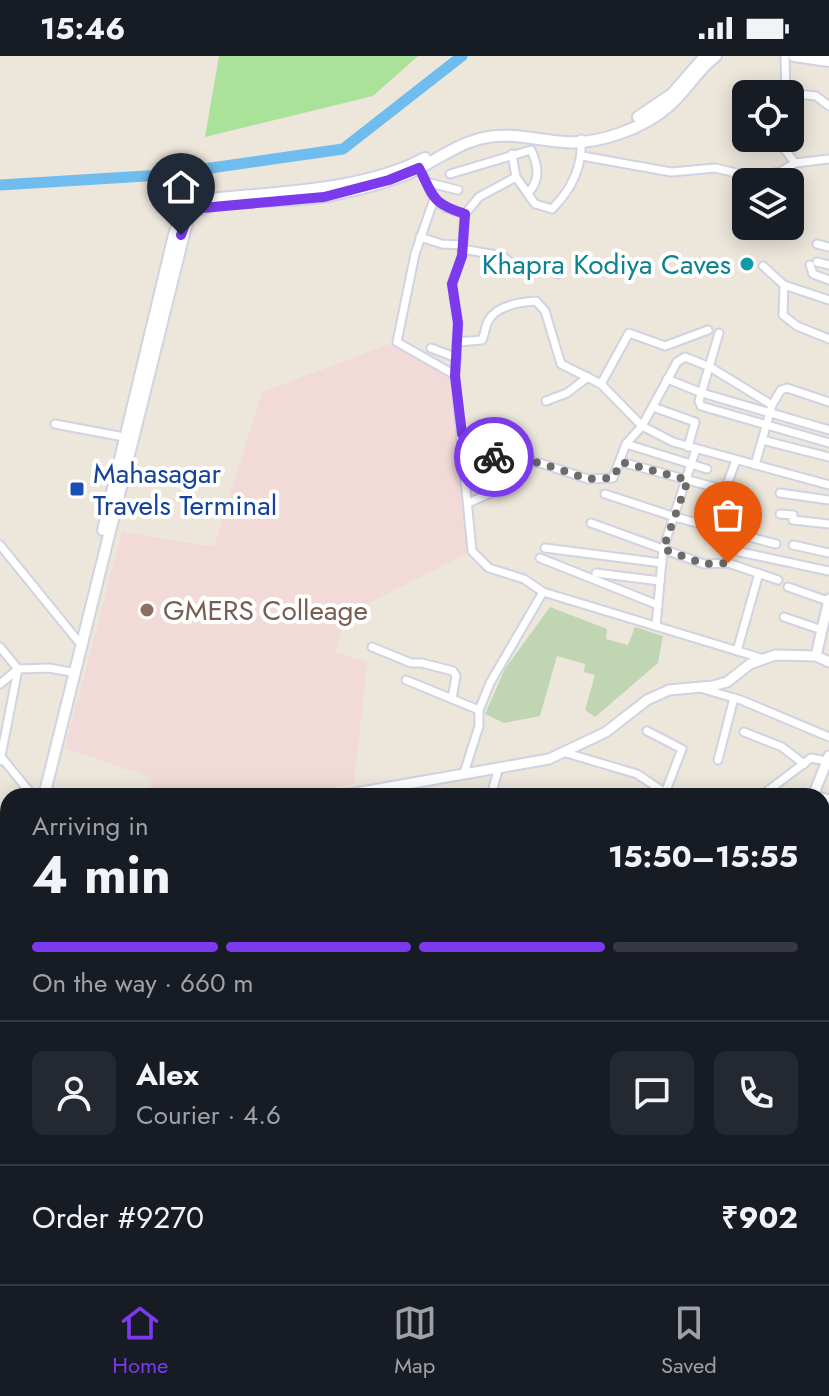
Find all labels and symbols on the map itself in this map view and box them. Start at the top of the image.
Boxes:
pin [147,153,215,235]
place label: Khapra Kodiya Caves [482,244,731,285]
marker: Khapra Kodiya Caves [738,255,756,273]
courier [454,417,534,497]
place label: Mahasagar Travels Terminal [93,453,277,526]
marker: Mahasagar Travels Terminal [68,480,86,498]
pin [694,481,762,563]
place label: GMERS Colleage [163,590,368,631]
marker: GMERS Colleage [138,601,156,619]

